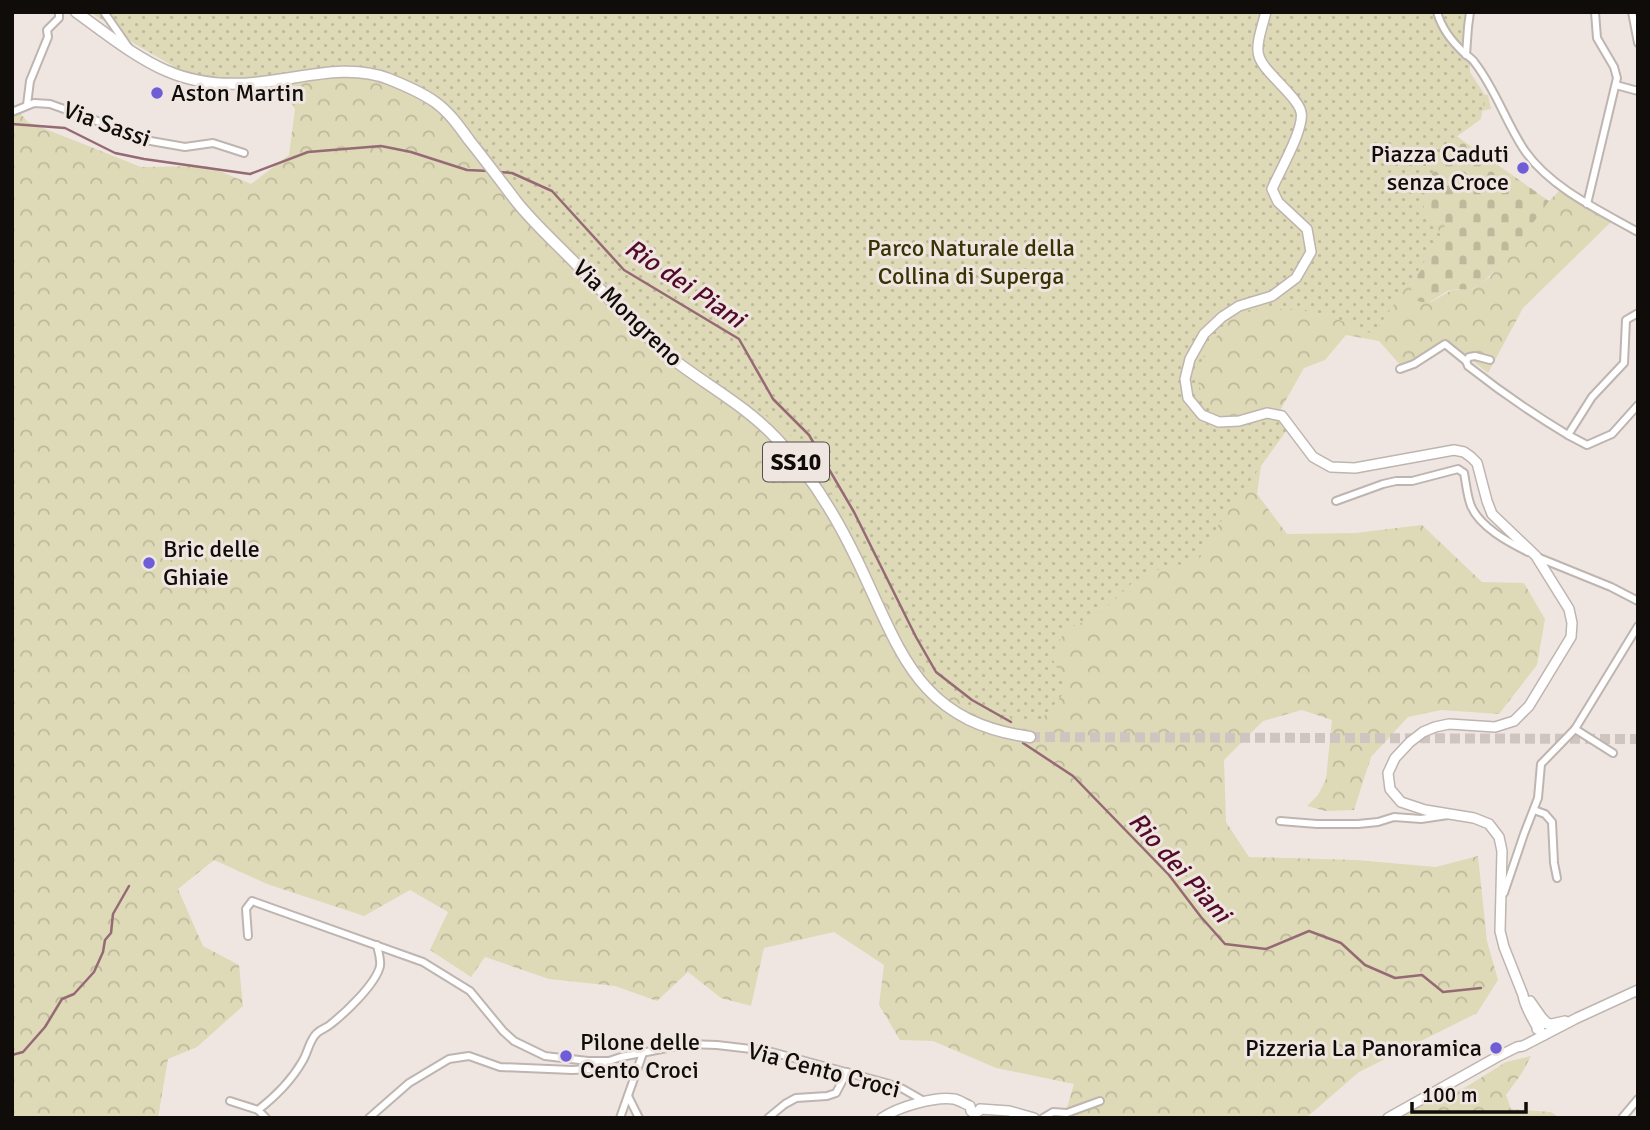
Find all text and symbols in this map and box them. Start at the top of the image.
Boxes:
place label: Aston Martin [171,78,304,108]
marker: Aston Martin [149,85,165,101]
street label: Via Sassi [59,94,155,154]
place label: Piazza Caduti senza Croce [1370,139,1509,197]
marker: Piazza Caduti senza Croce [1515,160,1531,176]
water label: Rio dei Piani [618,232,753,337]
park label: Parco Naturale della Collina di Superga [867,233,1075,291]
street label: Via Mongreno [567,253,689,373]
road number: SS10 [763,442,829,482]
place label: Bric delle Ghiaie [163,534,260,592]
marker: Bric delle Ghiaie [141,555,157,571]
water label: Rio dei Piani [1121,806,1239,932]
place label: Pilone delle Cento Croci [580,1027,700,1085]
place label: Pizzeria La Panoramica [1245,1033,1482,1063]
street label: Via Cento Croci [745,1035,903,1105]
marker: Pizzeria La Panoramica [1488,1040,1504,1056]
marker: Pilone delle Cento Croci [558,1048,574,1064]
scale bar [1412,1070,1526,1114]
text: 100 m [1422,1082,1477,1108]

